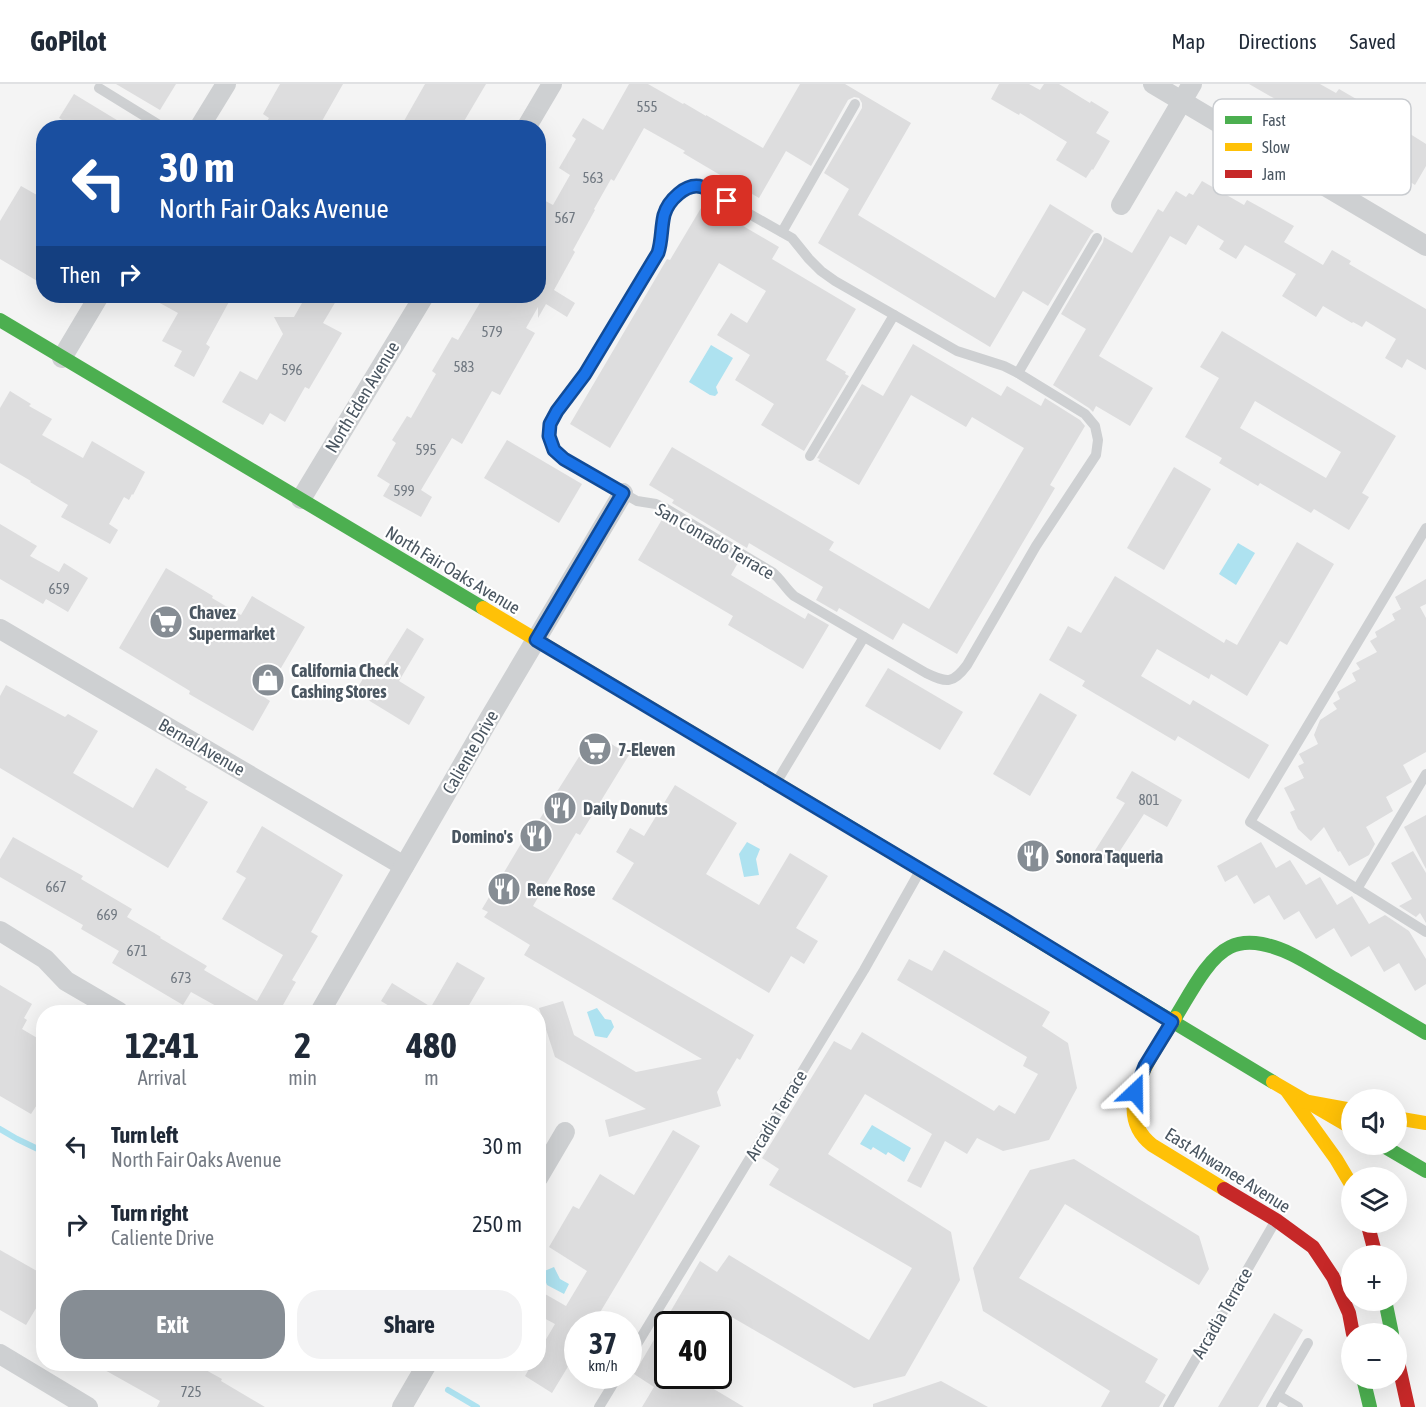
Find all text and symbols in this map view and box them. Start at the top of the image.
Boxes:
text: GoPilot [30,25,106,57]
text: Map [1171,29,1205,53]
text: Directions [1238,29,1317,53]
text: Saved [1350,29,1396,53]
house number: 555 [636,98,658,115]
legend [1213,99,1411,195]
text: Fast [1262,111,1286,129]
text: Slow [1262,138,1290,156]
text: 30 m [159,143,234,191]
icon: left [60,144,138,222]
text: Jam [1262,165,1286,183]
house number: 563 [582,169,604,186]
pin [701,175,752,226]
icon: arrive [710,184,743,217]
text: North Fair Oaks Avenue [159,193,389,224]
house number: 567 [554,209,576,226]
icon: right [113,258,146,291]
text: Then [60,262,101,288]
house number: 579 [481,323,503,340]
street label: North Eden Avenue [321,338,403,456]
house number: 583 [453,358,475,375]
house number: 596 [281,361,303,378]
house number: 595 [415,441,437,458]
house number: 599 [393,482,415,499]
street label: San Conrado Terrace [652,498,778,584]
street label: North Fair Oaks Avenue [382,522,524,618]
house number: 659 [48,580,70,597]
place label: Chavez Supermarket [189,602,276,644]
supermarket icon: Chavez Supermarket [148,604,184,640]
place label: California Check Cashing Stores [291,660,399,702]
shop icon: California Check Cashing Stores [250,662,286,698]
street label: Caliente Drive [438,707,502,797]
street label: Bernal Avenue [155,714,249,780]
supermarket icon: 7-Eleven [577,731,613,767]
place label: 7-Eleven [618,739,676,760]
restaurant icon: Daily Donuts [542,790,578,826]
house number: 801 [1138,791,1160,808]
place label: Daily Donuts [583,798,668,819]
restaurant icon: Domino's [518,818,554,854]
place label: Domino's [452,826,514,847]
restaurant icon: Sonora Taqueria [1015,838,1051,874]
place label: Sonora Taqueria [1056,846,1163,867]
restaurant icon: Rene Rose [486,871,522,907]
house number: 667 [45,878,67,895]
place label: Rene Rose [527,879,596,900]
house number: 669 [96,906,118,923]
house number: 671 [126,942,148,959]
house number: 673 [170,969,192,986]
text: 12:41 [125,1024,199,1066]
text: 2 [294,1024,311,1066]
text: 480 [406,1024,457,1066]
position arrow [1103,1060,1167,1124]
text: Arrival [138,1066,187,1089]
text: min [288,1066,317,1089]
text: m [424,1066,439,1089]
street label: Arcadia Terrace [741,1066,811,1164]
map controls [1341,1089,1407,1389]
button: sound [1341,1089,1407,1155]
text: Turn left [111,1122,178,1148]
street label: East Ahwanee Avenue [1161,1123,1295,1217]
icon: left [60,1130,93,1163]
text: 30 m [482,1133,522,1159]
text: North Fair Oaks Avenue [111,1148,281,1171]
button: layers [1341,1167,1407,1233]
text: Turn right [111,1200,188,1226]
icon: right [60,1208,93,1241]
text: 250 m [472,1211,522,1237]
text: Caliente Drive [111,1226,214,1249]
button: + [1341,1245,1407,1311]
street label: Arcadia Terrace [1188,1264,1256,1362]
button: Exit [60,1290,285,1359]
button: Share [297,1290,522,1359]
speed limit sign: 40 [654,1311,732,1389]
button: − [1341,1323,1407,1389]
text: 37 [589,1326,617,1360]
text: km/h [588,1357,618,1374]
house number: 725 [180,1383,202,1400]

